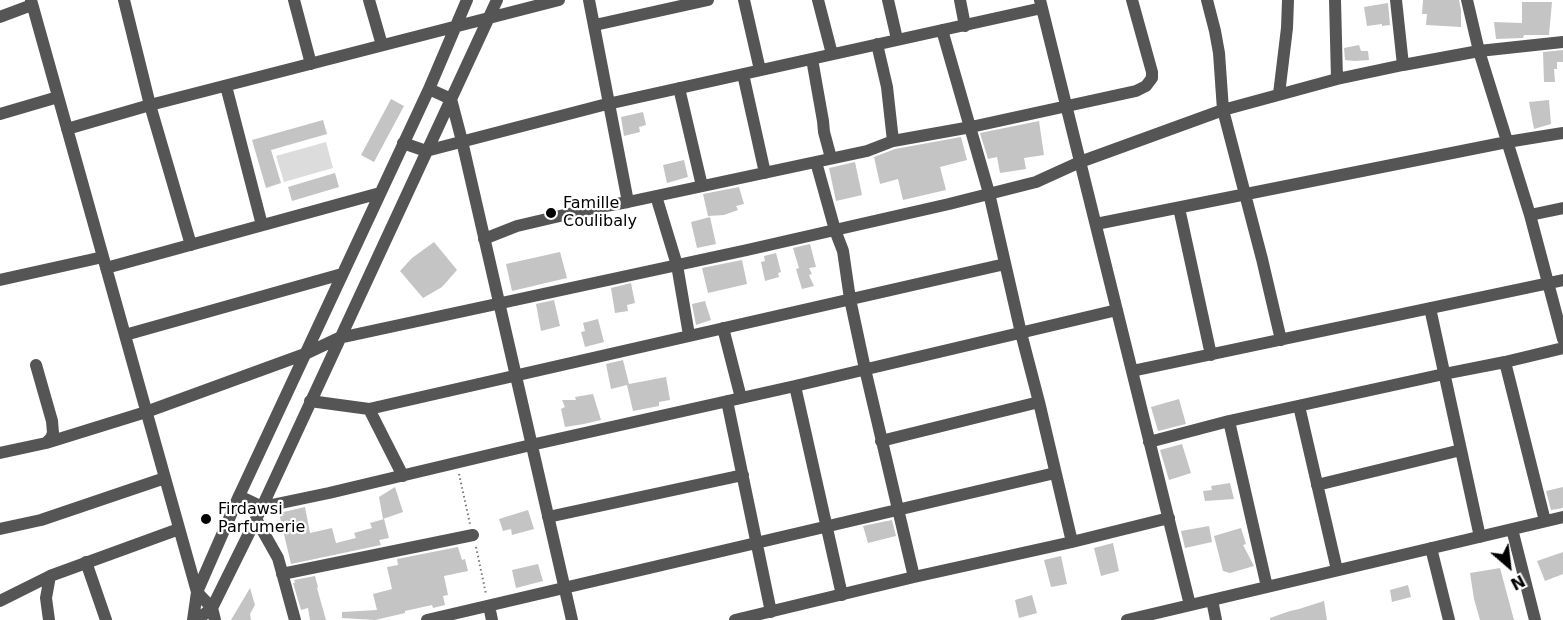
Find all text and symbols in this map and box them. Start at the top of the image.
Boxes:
place label: Famille Coulibaly [563,194,637,232]
marker: Famille Coulibaly [544,206,558,220]
place label: Firdawsi Parfumerie [218,500,305,538]
marker: Firdawsi Parfumerie [199,512,213,526]
north arrow [1479,536,1539,596]
text: N [1507,571,1528,594]

